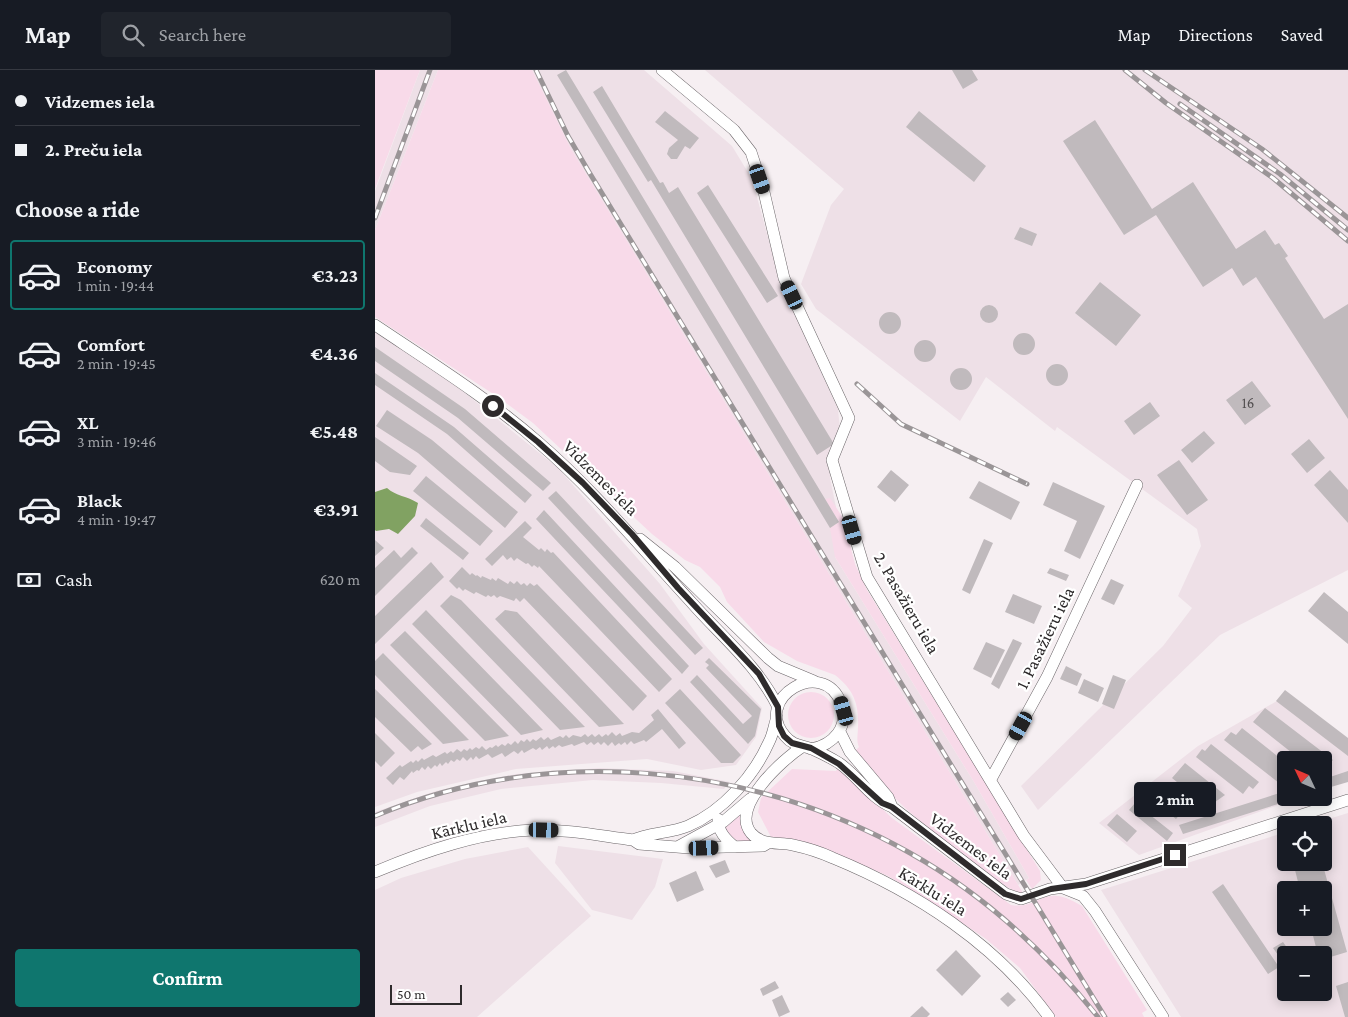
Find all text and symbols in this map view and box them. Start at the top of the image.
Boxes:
search box [101,12,451,57]
text: Map [25,21,71,48]
icon: search [119,21,147,49]
text: Search here [159,24,246,45]
text: Map [1118,25,1150,45]
text: Directions [1178,25,1253,45]
text: Saved [1281,25,1323,45]
text: Vidzemes iela [45,91,155,112]
text: 2. Preču iela [45,139,142,160]
car [748,162,771,196]
text: Choose a ride [15,197,140,222]
icon: car [17,253,62,298]
text: Economy [77,256,152,277]
text: €3.23 [312,265,358,286]
text: 1 min · 19:44 [77,277,154,294]
car [778,278,805,312]
icon: car [17,331,62,376]
text: Comfort [77,334,145,355]
text: €4.36 [311,343,358,364]
text: 2 min · 19:45 [77,355,156,372]
route start [482,395,504,417]
house number: 16 [1242,395,1254,411]
icon: car [17,409,62,454]
text: XL [77,412,99,433]
text: €5.48 [310,421,358,442]
text: 3 min · 19:46 [77,433,156,450]
street label: Vidzemes iela [559,436,643,520]
icon: car [17,487,62,532]
text: Black [77,490,122,511]
text: €3.91 [314,499,358,520]
text: 4 min · 19:47 [77,511,156,528]
car [840,514,863,546]
street label: 2. Pasažieru iela [870,549,944,657]
icon: cash [15,566,43,594]
text: Cash [55,569,93,590]
text: 620 m [320,571,360,588]
street label: 1. Pasažieru iela [1012,584,1078,692]
car [832,695,855,727]
car [1007,709,1034,743]
north arrow [1277,751,1333,806]
map controls [1277,751,1332,1001]
callout: 2 min [1134,782,1216,818]
text: 2 min [1156,791,1194,808]
street label: Kārklu iela [429,807,509,843]
street label: Vidzemes iela [926,808,1016,884]
button: locate [1277,816,1332,871]
car [528,822,559,838]
car [688,840,719,856]
route end [1164,844,1186,866]
street label: Kārklu iela [895,862,971,920]
button: + [1277,881,1332,936]
button: − [1277,946,1332,1001]
button: Confirm [15,949,360,1007]
scale bar [390,982,463,1005]
text: 50 m [397,986,425,1002]

